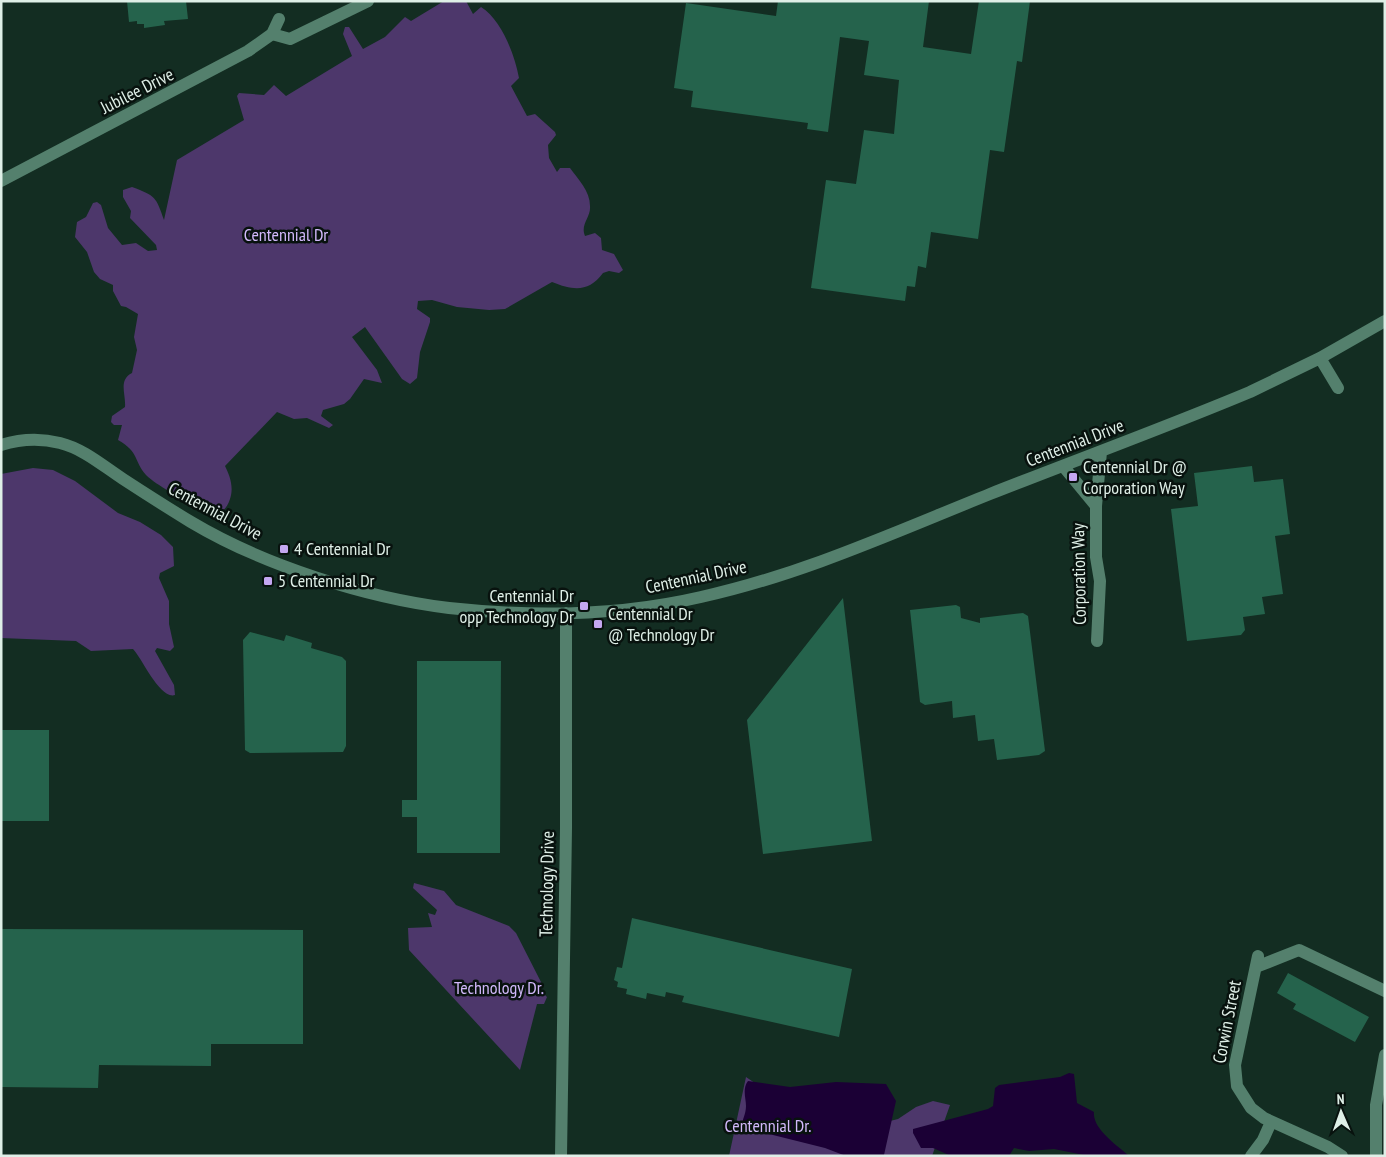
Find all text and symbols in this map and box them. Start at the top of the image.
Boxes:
street label: Jubilee Drive [95,62,177,119]
park label: Centennial Dr [244,223,328,246]
street label: Centennial Drive [1023,413,1127,472]
place label: Centennial Dr @ Corporation Way [1083,455,1187,499]
marker: Centennial Dr @ Corporation Way [1067,471,1079,483]
street label: Centennial Drive [164,476,266,545]
street label: Corporation Way [1066,523,1091,625]
place label: 4 Centennial Dr [294,537,391,560]
marker: 4 Centennial Dr [278,543,290,555]
street label: Centennial Drive [643,555,749,598]
place label: 5 Centennial Dr [278,569,375,592]
marker: 5 Centennial Dr [262,575,274,587]
place label: Centennial Dr opp Technology Dr [460,584,574,628]
marker: Centennial Dr opp Technology Dr [578,600,590,612]
place label: Centennial Dr @ Technology Dr [608,602,715,646]
marker: Centennial Dr @ Technology Dr [592,618,604,630]
street label: Technology Drive [534,831,559,937]
park label: Technology Dr. [454,976,544,999]
street label: Corwin Street [1207,978,1246,1065]
north arrow [1316,1087,1366,1137]
text: N [1336,1090,1345,1108]
park label: Centennial Dr. [725,1114,811,1137]

